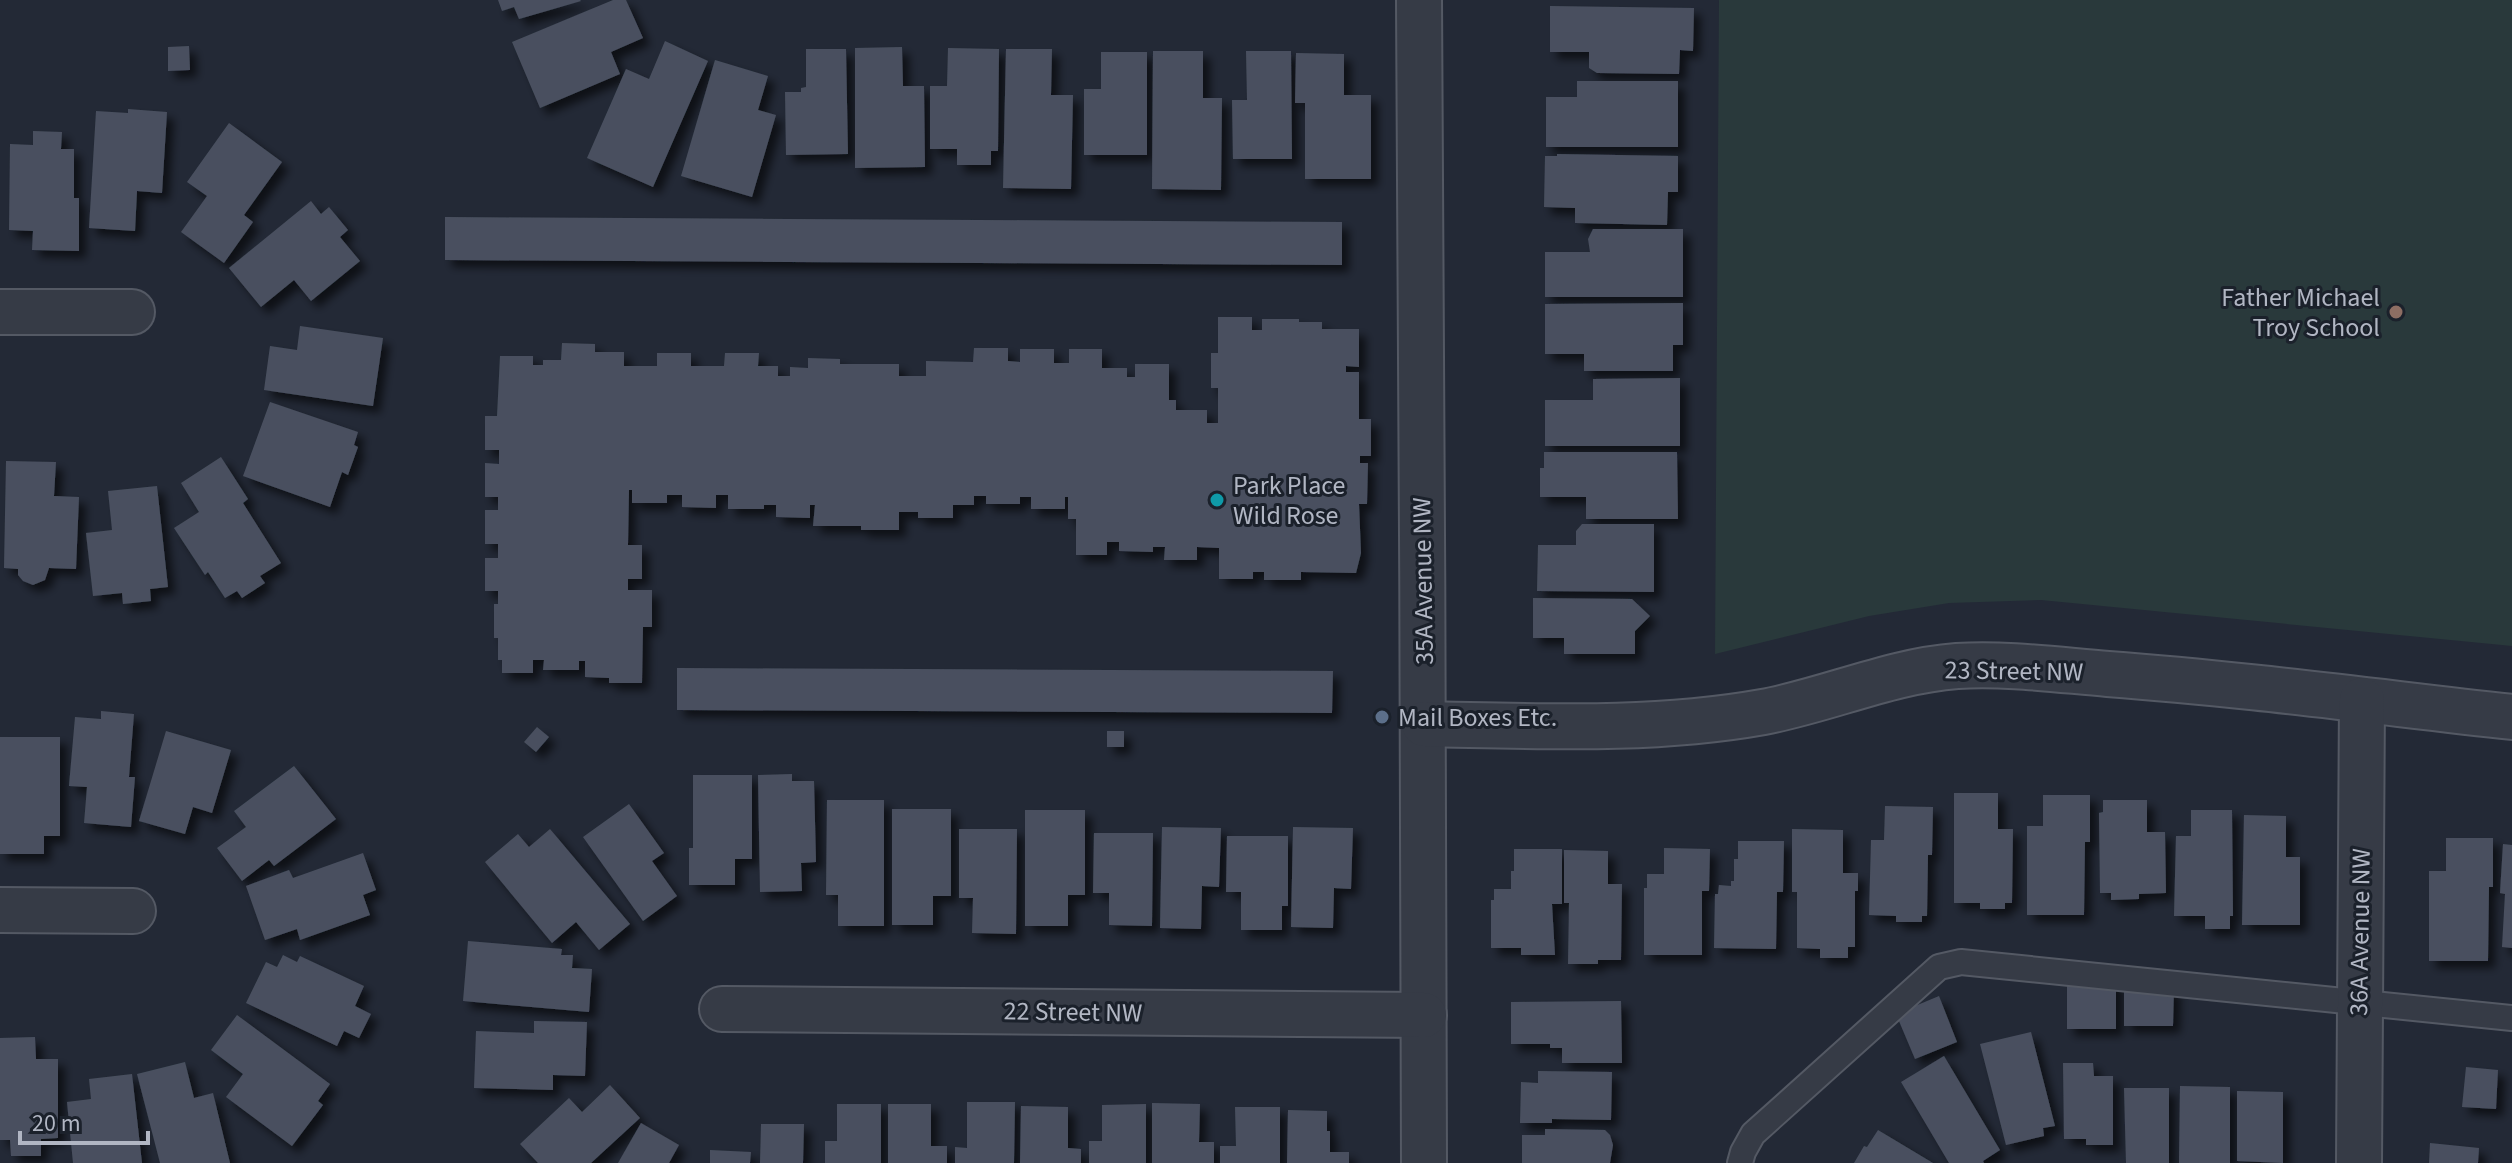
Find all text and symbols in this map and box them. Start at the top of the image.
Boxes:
place label: Father Michael Troy School [2221,279,2380,346]
marker: Father Michael Troy School [2387,303,2405,321]
place label: Park Place Wild Rose [1233,467,1345,534]
marker: Park Place Wild Rose [1208,491,1226,509]
street label: 35A Avenue NW [1403,497,1443,665]
street label: 23 Street NW [1944,651,2084,691]
place label: Mail Boxes Etc. [1398,699,1557,736]
marker: Mail Boxes Etc. [1373,708,1391,726]
street label: 36A Avenue NW [2340,848,2380,1016]
street label: 22 Street NW [1003,992,1143,1032]
scale bar [20,1095,148,1145]
text: 20 m [32,1106,81,1141]

